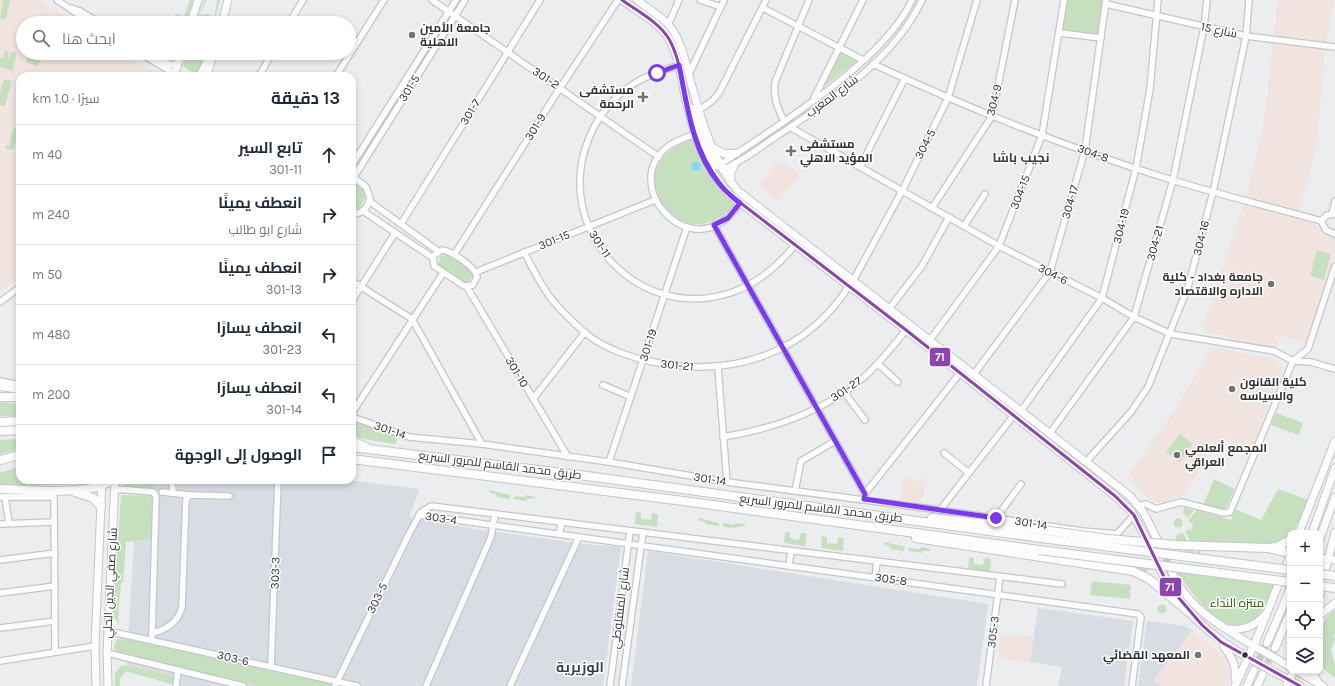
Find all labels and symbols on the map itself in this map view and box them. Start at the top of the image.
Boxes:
street label: شارع 15 [1199,19,1239,42]
place label: جامعة الأمين الاهلية [420,21,491,49]
marker: جامعة الأمين الاهلية [407,30,417,40]
street label: 301-2 [530,64,562,92]
route start [648,64,666,82]
street label: 301-5 [395,72,423,104]
street label: شارع المغرب [803,72,861,121]
place label: مستشفى الرحمة [579,83,634,112]
street label: 304-9 [983,83,1005,117]
marker: مستشفى الرحمة [637,91,649,103]
street label: 301-7 [457,96,484,128]
street label: 301-9 [521,111,549,143]
street label: 304-5 [912,126,939,161]
place label: مستشفى المؤيد الاهلي [800,137,873,168]
street label: 304-8 [1075,141,1111,165]
marker: مستشفى المؤيد الاهلي [785,145,797,157]
district label: نجيب باشا [993,150,1049,165]
street label: 304-15 [1007,173,1033,211]
street label: 304-17 [1058,183,1082,221]
street label: 304-19 [1110,207,1132,245]
street label: 304-16 [1190,219,1212,257]
street label: 304-21 [1143,224,1167,262]
street label: 301-15 [536,227,572,253]
street label: 301-11 [586,227,614,261]
street label: 304-6 [1036,261,1071,288]
place label: جامعة بغداد - كلية الاداره والاقتصاد [1162,270,1263,299]
marker: جامعة بغداد - كلية الاداره والاقتصاد [1266,279,1276,289]
street label: 301-19 [636,327,660,363]
line badge: 71 [929,347,951,367]
text: 71 [935,351,945,364]
street label: 301-10 [502,354,532,390]
street label: 301-21 [660,356,694,374]
street label: 301-27 [828,373,865,405]
place label: كلية القانون والسياسه [1240,375,1307,404]
marker: كلية القانون والسياسه [1227,384,1237,394]
street label: 301-14 [372,418,408,442]
place label: المجمع ألعلمي العراقي [1185,440,1267,472]
street label: طريق محمد القاسم للمرور السريع [418,448,582,483]
marker: المجمع ألعلمي العراقي [1172,450,1182,460]
street label: 301-14 [693,470,728,489]
street label: طريق محمد القاسم للمرور السريع [739,491,903,526]
street label: 303-4 [424,509,458,527]
route end [987,509,1005,527]
street label: 301-14 [1014,514,1049,533]
street label: شارع صفي الدين الحلي [100,527,123,639]
street label: 303-3 [267,556,283,590]
street label: شارع المنفلوطي [608,566,635,650]
street label: 305-8 [874,570,908,588]
line badge: 71 [1159,577,1182,597]
street label: 303-5 [364,580,390,616]
text: 71 [1165,581,1175,594]
park label: منتزه النداء [1210,596,1264,610]
street label: 305-3 [984,615,1002,649]
street label: 303-6 [216,648,250,668]
place label: المعهد القضائي [1103,648,1190,665]
marker: المعهد القضائي [1193,650,1203,660]
unlabelled marker [1240,650,1250,660]
district label: الوزيرية [556,659,604,676]

